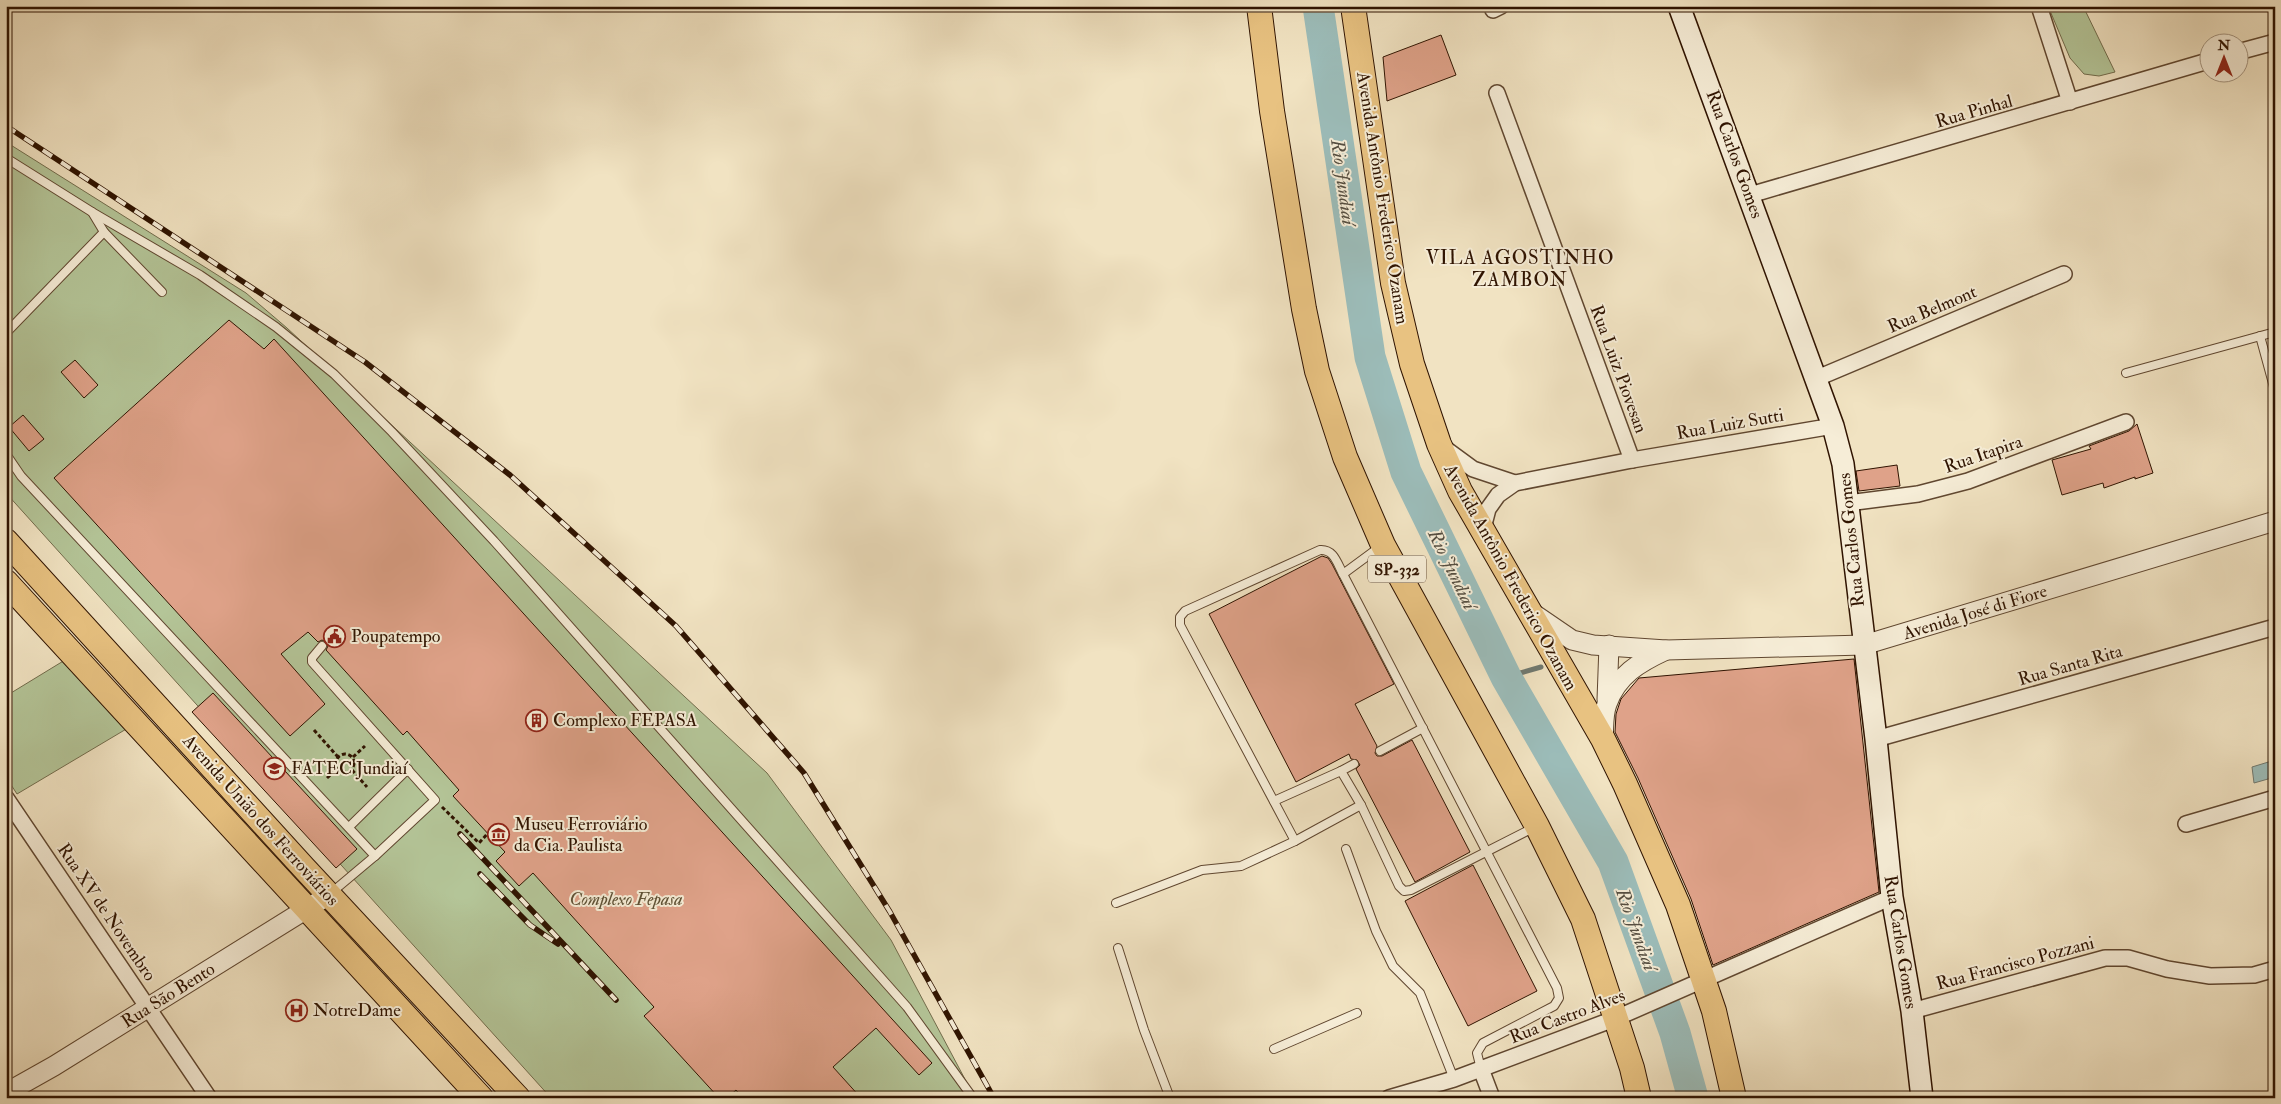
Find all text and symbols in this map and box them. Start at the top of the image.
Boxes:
north arrow [2198,32,2248,82]
text: N [2217,37,2231,54]
street label: Avenida Antônio Frederico Ozanam [1351,69,1414,326]
street label: Rua Carlos Gomes [1701,87,1768,221]
street label: Rua Pinhal [1933,89,2016,133]
water label: Rio Jundiaí [1325,137,1361,229]
district label: VILA AGOSTINHO ZAMBON [1426,246,1614,292]
street label: Rua Belmont [1884,280,1980,339]
street label: Rua Luiz Piovesan [1585,302,1652,436]
street label: Rua Luiz Sutti [1675,404,1786,445]
street label: Rua Itapira [1941,430,2026,479]
street label: Avenida Antônio Frederico Ozanam [1438,459,1583,695]
street label: Rua Carlos Gomes [1833,472,1870,608]
water label: Rio Jundiaí [1422,525,1483,616]
road number: SP-332 [1368,556,1426,582]
street label: Avenida José di Fiore [1899,580,2050,646]
public building icon: Poupatempo [323,624,347,648]
place label: Poupatempo [351,625,441,648]
street label: Rua Santa Rita [2015,639,2126,691]
building icon: Complexo FEPASA [525,708,549,732]
place label: Complexo FEPASA [553,709,698,732]
street label: Avenida União dos Ferroviários [177,729,344,911]
school or university icon: FATEC Jundiaí [263,756,287,780]
place label: FATEC Jundiaí [291,757,408,780]
place label: Museu Ferroviário da Cia. Paulista [514,813,648,857]
museum icon: Museu Ferroviário da Cia. Paulista [486,822,510,846]
street label: Rua XV de Novembro [52,839,161,986]
street label: Rua Carlos Gomes [1879,874,1922,1010]
water label: Rio Jundiaí [1610,884,1663,977]
park label: Complexo Fepasa [569,888,683,911]
street label: Rua Francisco Pozzani [1934,931,2097,996]
street label: Rua São Bento [117,957,220,1033]
street label: Rua Castro Alves [1506,984,1628,1049]
hospital icon: NotreDame [285,998,309,1022]
place label: NotreDame [313,999,401,1022]

